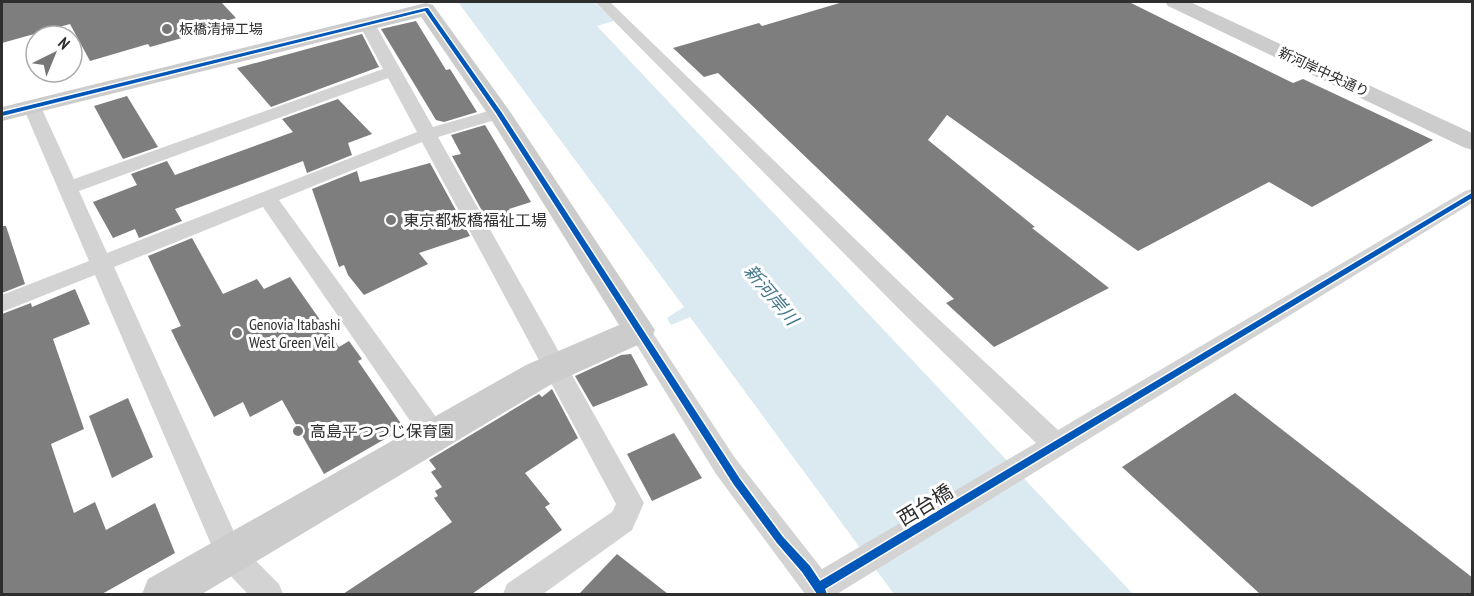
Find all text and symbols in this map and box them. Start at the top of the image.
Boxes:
place label: 板橋清掃工場 [179,20,263,38]
marker: 板橋清掃工場 [160,22,174,36]
north arrow [24,24,84,84]
text: N [54,33,74,53]
street label: 新河岸中央通り [1276,43,1372,101]
place label: 東京都板橋福祉工場 [403,210,547,230]
marker: 東京都板橋福祉工場 [384,213,398,227]
water label: 新河岸川 [739,260,805,331]
place label: Genovia Itabashi West Green Veil [249,314,341,352]
marker: Genovia Itabashi West Green Veil [230,326,244,340]
place label: 高島平つつじ保育園 [310,421,454,441]
marker: 高島平つつじ保育園 [291,424,305,438]
street label: 西台橋 [893,478,957,532]

